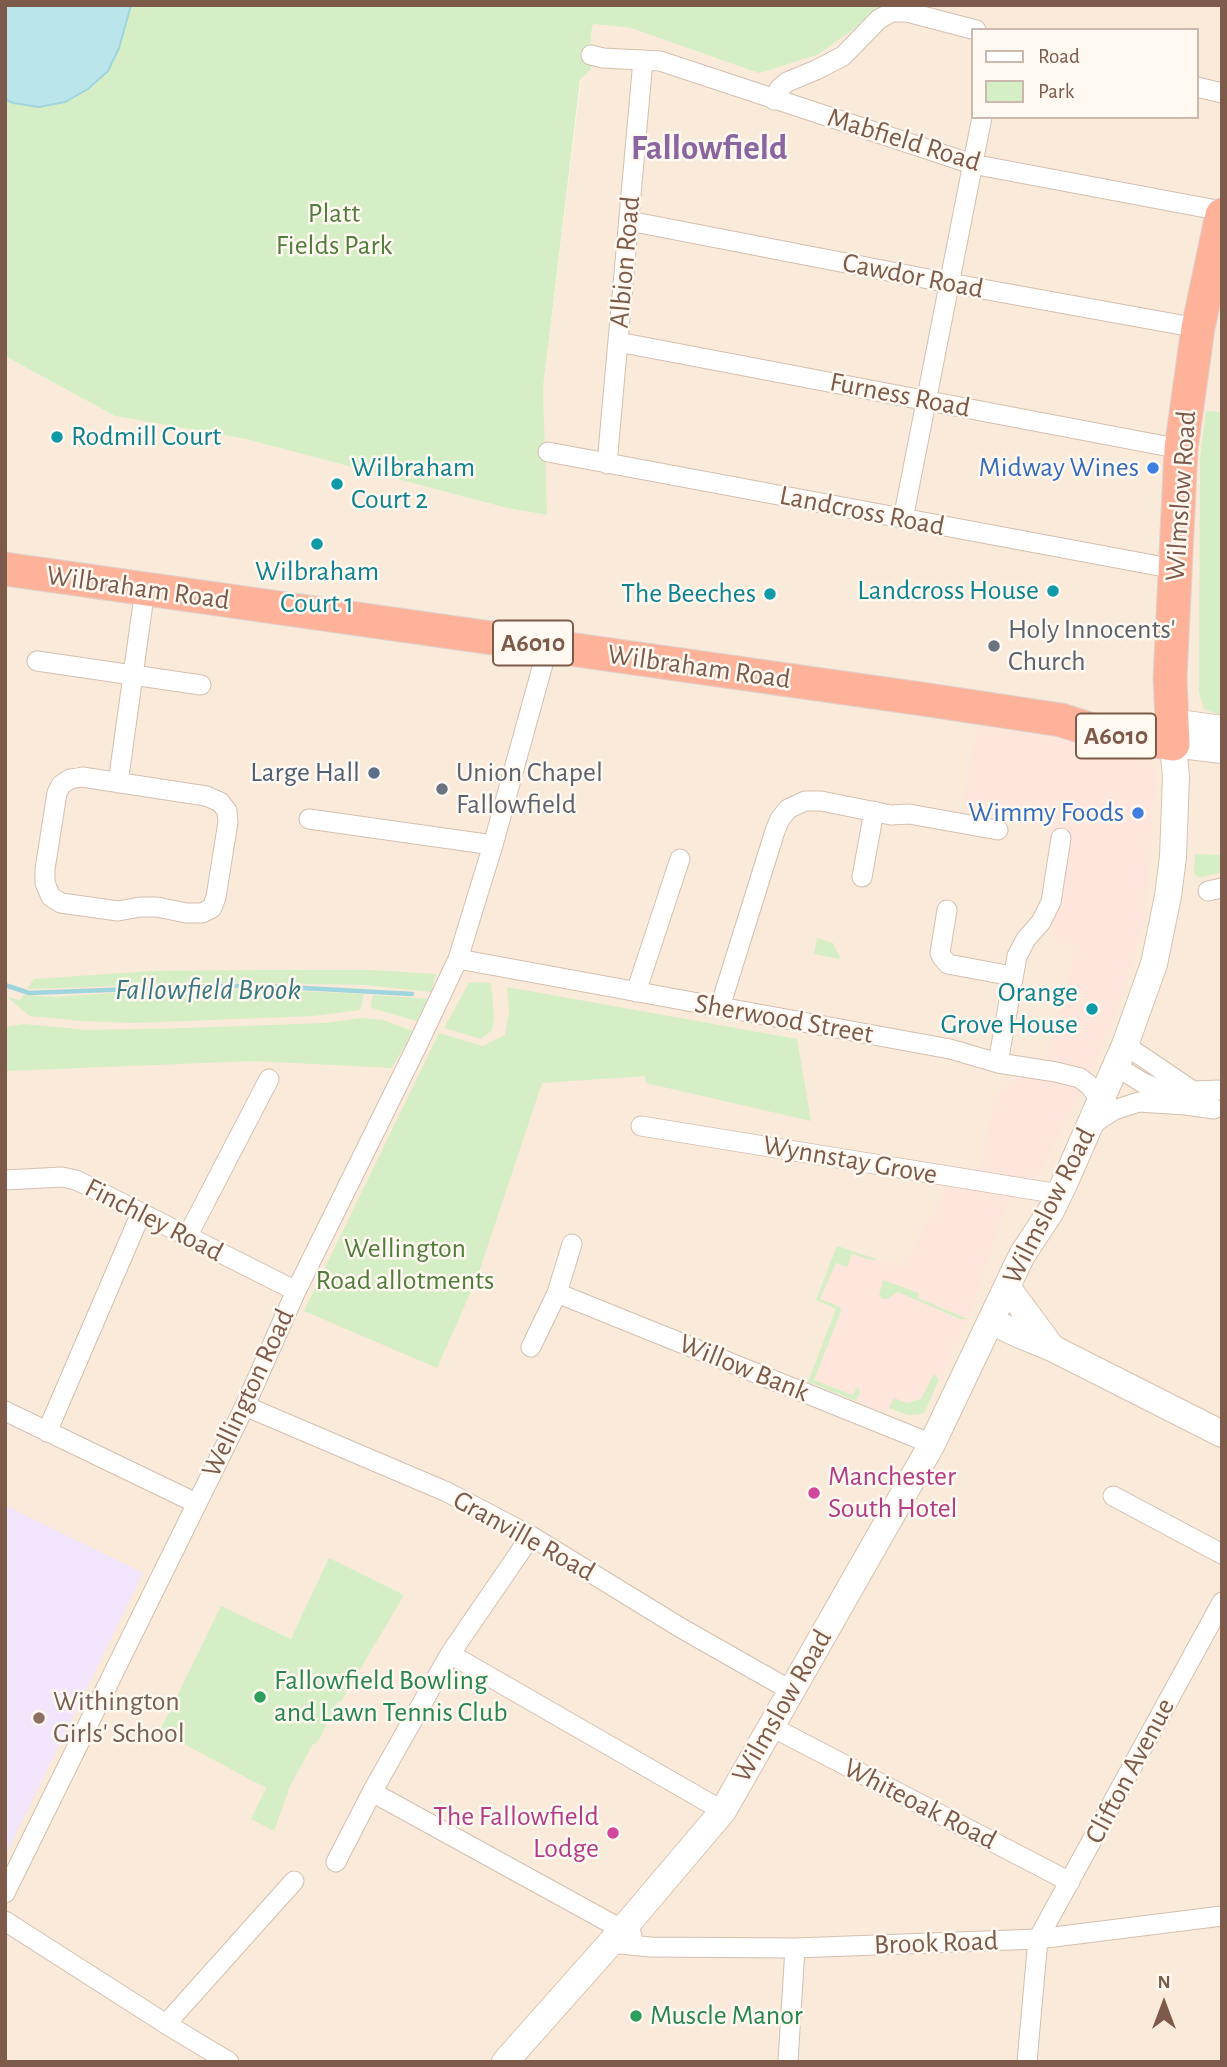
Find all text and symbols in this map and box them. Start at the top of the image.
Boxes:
legend [972,28,1199,119]
text: Road [1038,46,1080,67]
text: Park [1038,81,1074,102]
street label: Mabfield Road [823,101,985,179]
district label: Fallowfield [631,127,787,169]
street label: Albion Road [602,195,648,329]
park label: Platt Fields Park [276,197,392,263]
street label: Cawdor Road [840,246,986,306]
street label: Furness Road [827,365,973,425]
street label: Wilmslow Road [1158,410,1204,582]
place label: Rodmill Court [71,420,221,454]
marker: Rodmill Court [49,429,65,445]
place label: Wilbraham Court 2 [351,451,475,517]
place label: Midway Wines [979,451,1139,485]
marker: Midway Wines [1145,460,1161,476]
marker: Wilbraham Court 2 [329,476,345,492]
street label: Landcross Road [777,479,947,543]
marker: Wilbraham Court 1 [309,536,325,552]
place label: Wilbraham Court 1 [255,555,379,621]
street label: Wilbraham Road [44,559,232,617]
place label: Landcross House [857,574,1039,608]
place label: The Beeches [621,577,756,611]
marker: Landcross House [1045,583,1061,599]
marker: The Beeches [762,586,778,602]
place label: Holy Innocents' Church [1008,613,1175,679]
road number: A6010 [493,621,573,666]
street label: Wilbraham Road [605,638,793,696]
marker: Holy Innocents' Church [986,638,1002,654]
road number: A6010 [1076,714,1156,758]
place label: Large Hall [250,756,360,790]
place label: Union Chapel Fallowfield [456,756,603,822]
marker: Large Hall [366,765,382,781]
marker: Union Chapel Fallowfield [434,781,450,797]
place label: Wimmy Foods [968,796,1124,830]
marker: Wimmy Foods [1130,805,1146,821]
water label: Fallowfield Brook [115,972,301,1008]
place label: Orange Grove House [941,976,1078,1042]
street label: Sherwood Street [692,987,876,1051]
marker: Orange Grove House [1084,1001,1100,1017]
street label: Wilmslow Road [995,1122,1103,1290]
street label: Wynnstay Grove [760,1128,940,1192]
street label: Finchley Road [79,1171,229,1269]
park label: Wellington Road allotments [316,1232,494,1298]
street label: Wellington Road [194,1303,302,1483]
street label: Willow Bank [674,1327,814,1409]
place label: Manchester South Hotel [828,1460,957,1526]
street label: Granville Road [447,1483,601,1589]
marker: Manchester South Hotel [806,1485,822,1501]
street label: Wilmslow Road [725,1624,839,1788]
place label: Fallowfield Bowling and Lawn Tennis Club [274,1664,508,1730]
place label: Withington Girls' School [53,1685,185,1751]
marker: Fallowfield Bowling and Lawn Tennis Club [252,1689,268,1705]
street label: Clifton Avenue [1078,1693,1182,1849]
marker: Withington Girls' School [31,1710,47,1726]
street label: Whiteoak Road [838,1751,1002,1857]
place label: The Fallowfield Lodge [433,1800,599,1866]
marker: The Fallowfield Lodge [605,1825,621,1841]
street label: Brook Road [873,1924,999,1962]
north arrow [1129,1969,1199,2039]
text: N [1157,1973,1171,1992]
place label: Muscle Manor [650,1999,803,2033]
marker: Muscle Manor [628,2008,644,2024]

